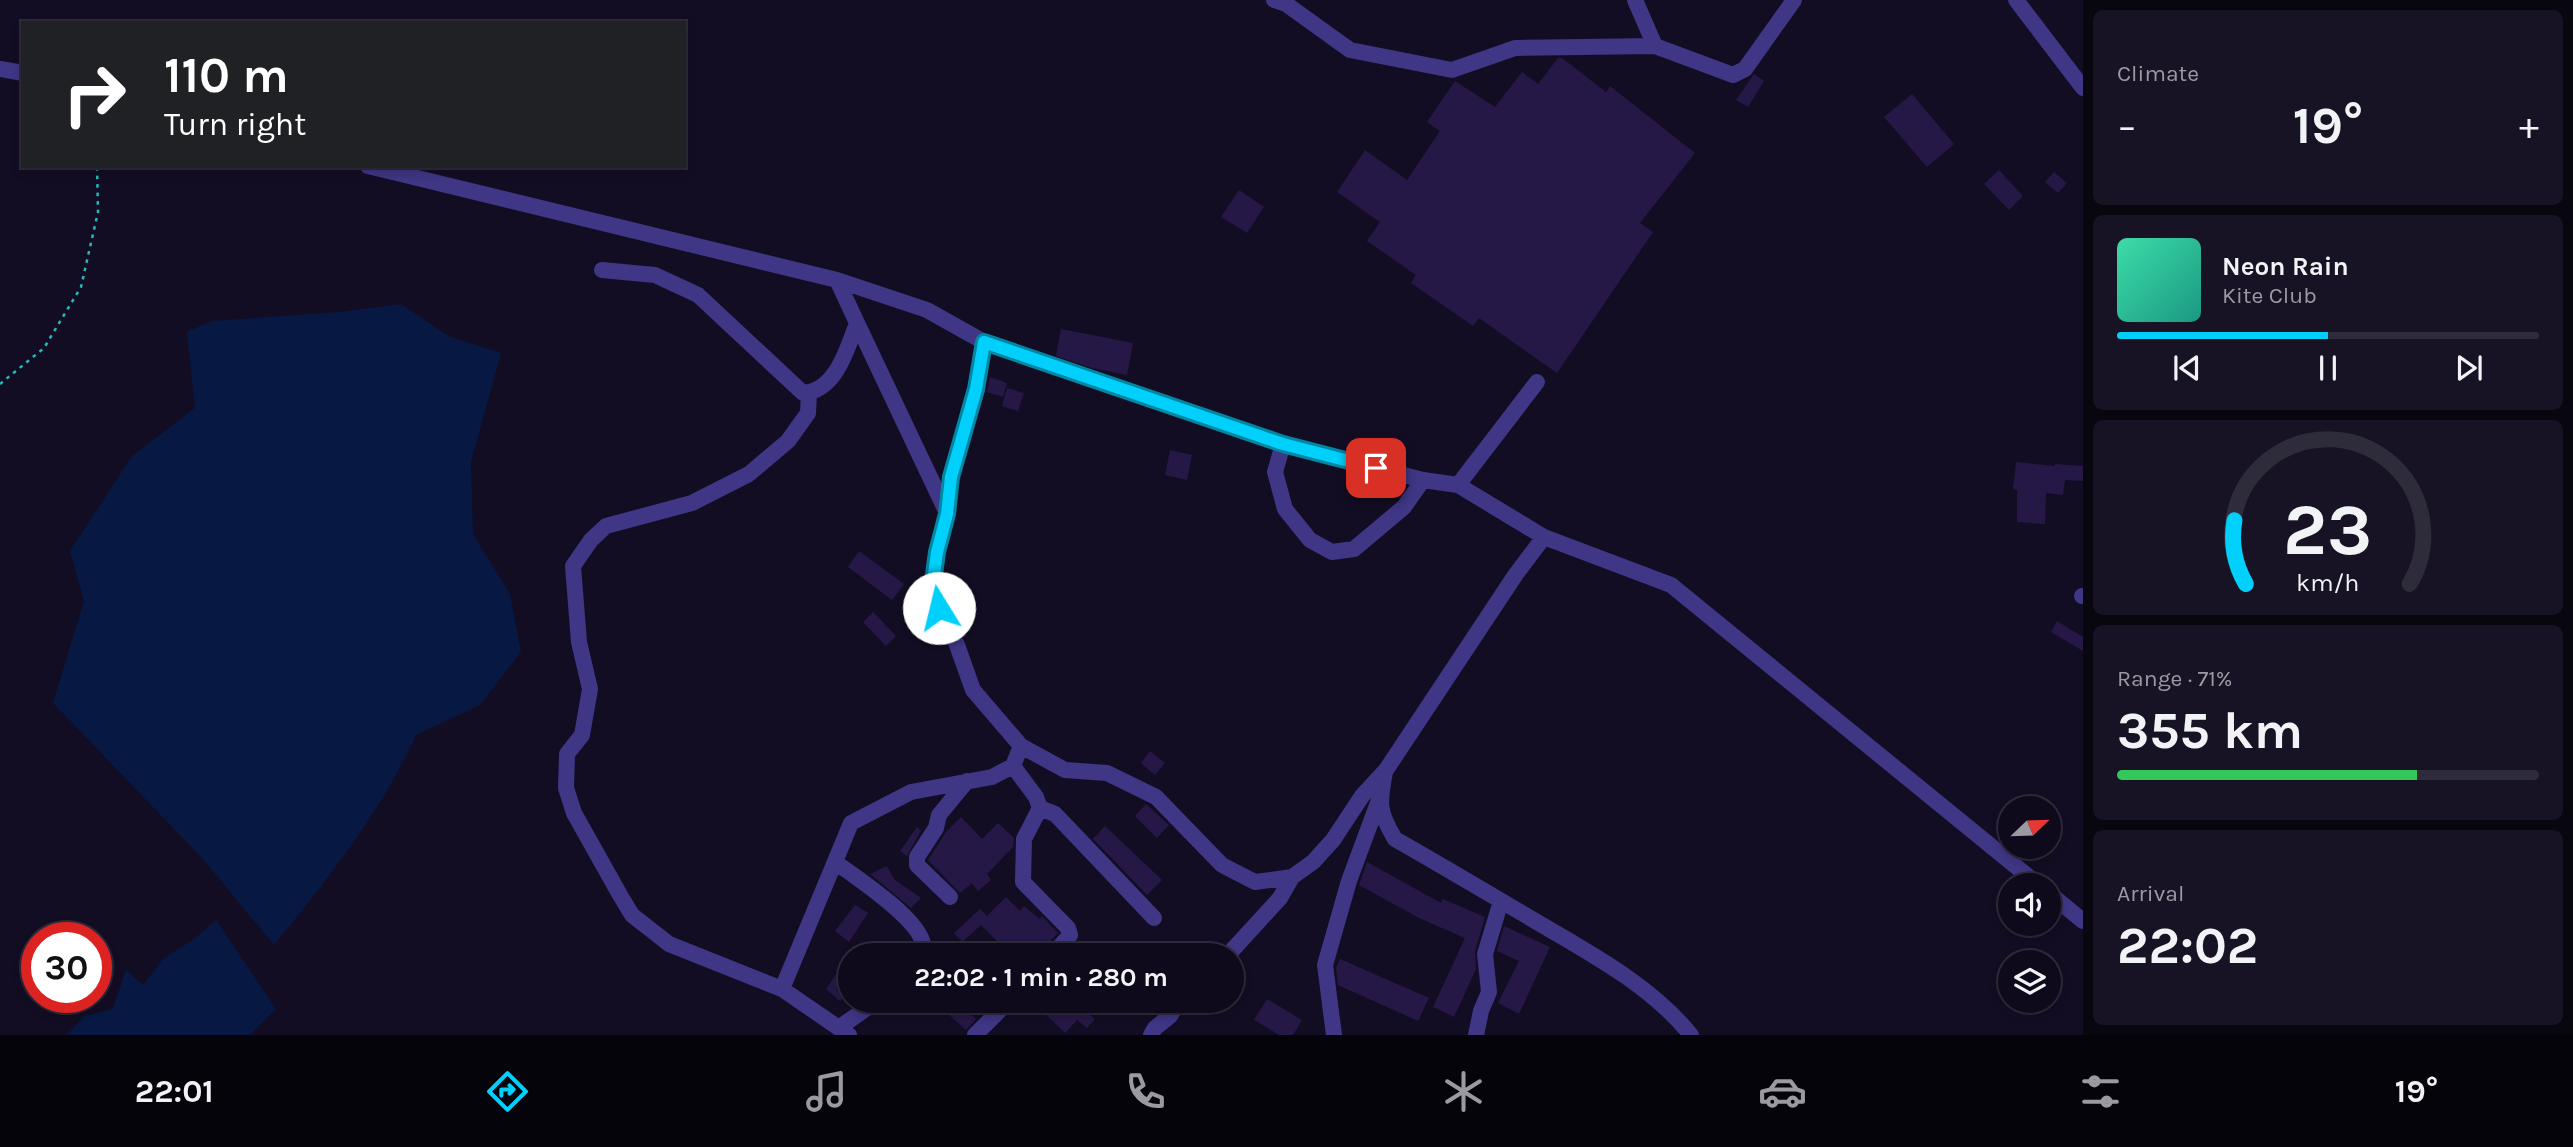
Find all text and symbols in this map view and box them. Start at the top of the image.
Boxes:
text: 110 m [164,47,289,104]
icon: right [49,49,140,140]
text: Climate [2117,60,2199,87]
text: 19° [2293,95,2363,156]
text: − [2117,104,2137,149]
text: + [2519,104,2539,149]
text: Turn right [164,106,306,143]
text: Neon Rain [2222,251,2349,282]
text: Kite Club [2222,282,2317,309]
icon: previous [2168,349,2206,387]
icon: pause [2309,349,2347,387]
icon: next [2450,349,2488,387]
pin [1346,438,1406,498]
icon: arrive [1357,449,1395,487]
text: 23 [2283,487,2373,572]
text: km/h [2296,567,2360,596]
position arrow [902,571,976,645]
text: Range · 71% [2117,665,2233,692]
text: 355 km [2117,700,2303,761]
north arrow [1998,796,2062,859]
map controls [1998,796,2061,1013]
button: sound [1998,873,2061,936]
text: Arrival [2117,880,2184,907]
text: 22:02 [2117,915,2258,976]
speed limit sign: 30 [21,922,112,1013]
button: layers [1998,950,2061,1013]
text: 22:02 · 1 min · 280 m [914,962,1168,993]
icon: directions [483,1067,532,1116]
icon: music [802,1067,851,1116]
icon: phone [1121,1067,1170,1116]
icon: climate [1439,1067,1488,1116]
icon: car [1758,1067,1807,1116]
icon: filters [2076,1067,2125,1116]
text: 22:01 [135,1073,214,1110]
text: 19° [2395,1073,2438,1110]

